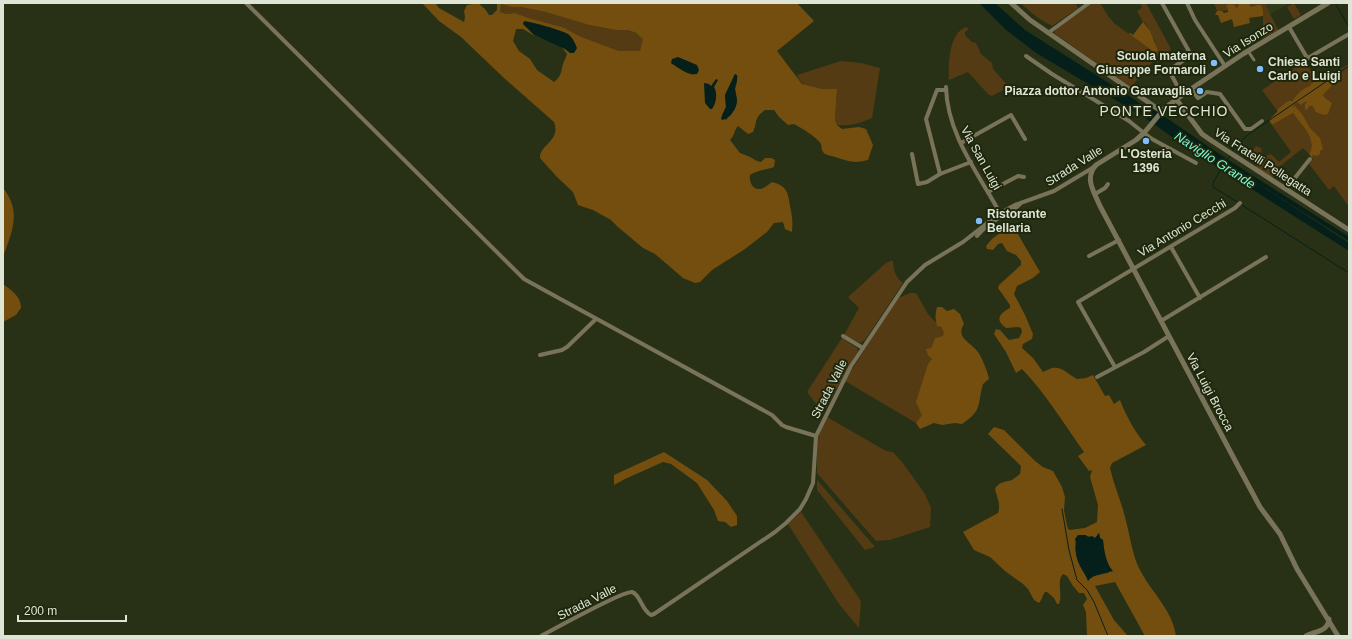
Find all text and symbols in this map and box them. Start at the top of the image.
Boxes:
street label: Via Isonzo [1221,19,1276,61]
place label: Scuola materna Giuseppe Fornaroli [1096,49,1206,77]
place label: Chiesa Santi Carlo e Luigi [1268,55,1341,83]
marker: Scuola materna Giuseppe Fornaroli [1209,58,1219,68]
marker: Chiesa Santi Carlo e Luigi [1255,64,1265,74]
place label: Piazza dottor Antonio Garavaglia [1004,84,1192,98]
marker: Piazza dottor Antonio Garavaglia [1195,86,1205,96]
district label: PONTE VECCHIO [1100,103,1228,119]
street label: Via San Luigi [958,124,1004,192]
street label: Via Fratelli Pellegatta [1212,125,1315,199]
water label: Naviglio Grande [1172,128,1258,192]
marker: L'Osteria 1396 [1141,136,1151,146]
street label: Strada Valle [1043,143,1105,189]
place label: L'Osteria 1396 [1120,147,1172,175]
street label: Via Antonio Cecchi [1135,196,1229,260]
place label: Ristorante Bellaria [987,207,1047,235]
marker: Ristorante Bellaria [974,216,984,226]
street label: Via Luigi Brocca [1184,351,1237,434]
street label: Strada Valle [808,357,850,421]
street label: Strada Valle [555,581,619,623]
scale bar [18,597,126,623]
text: 200 m [24,604,57,618]

